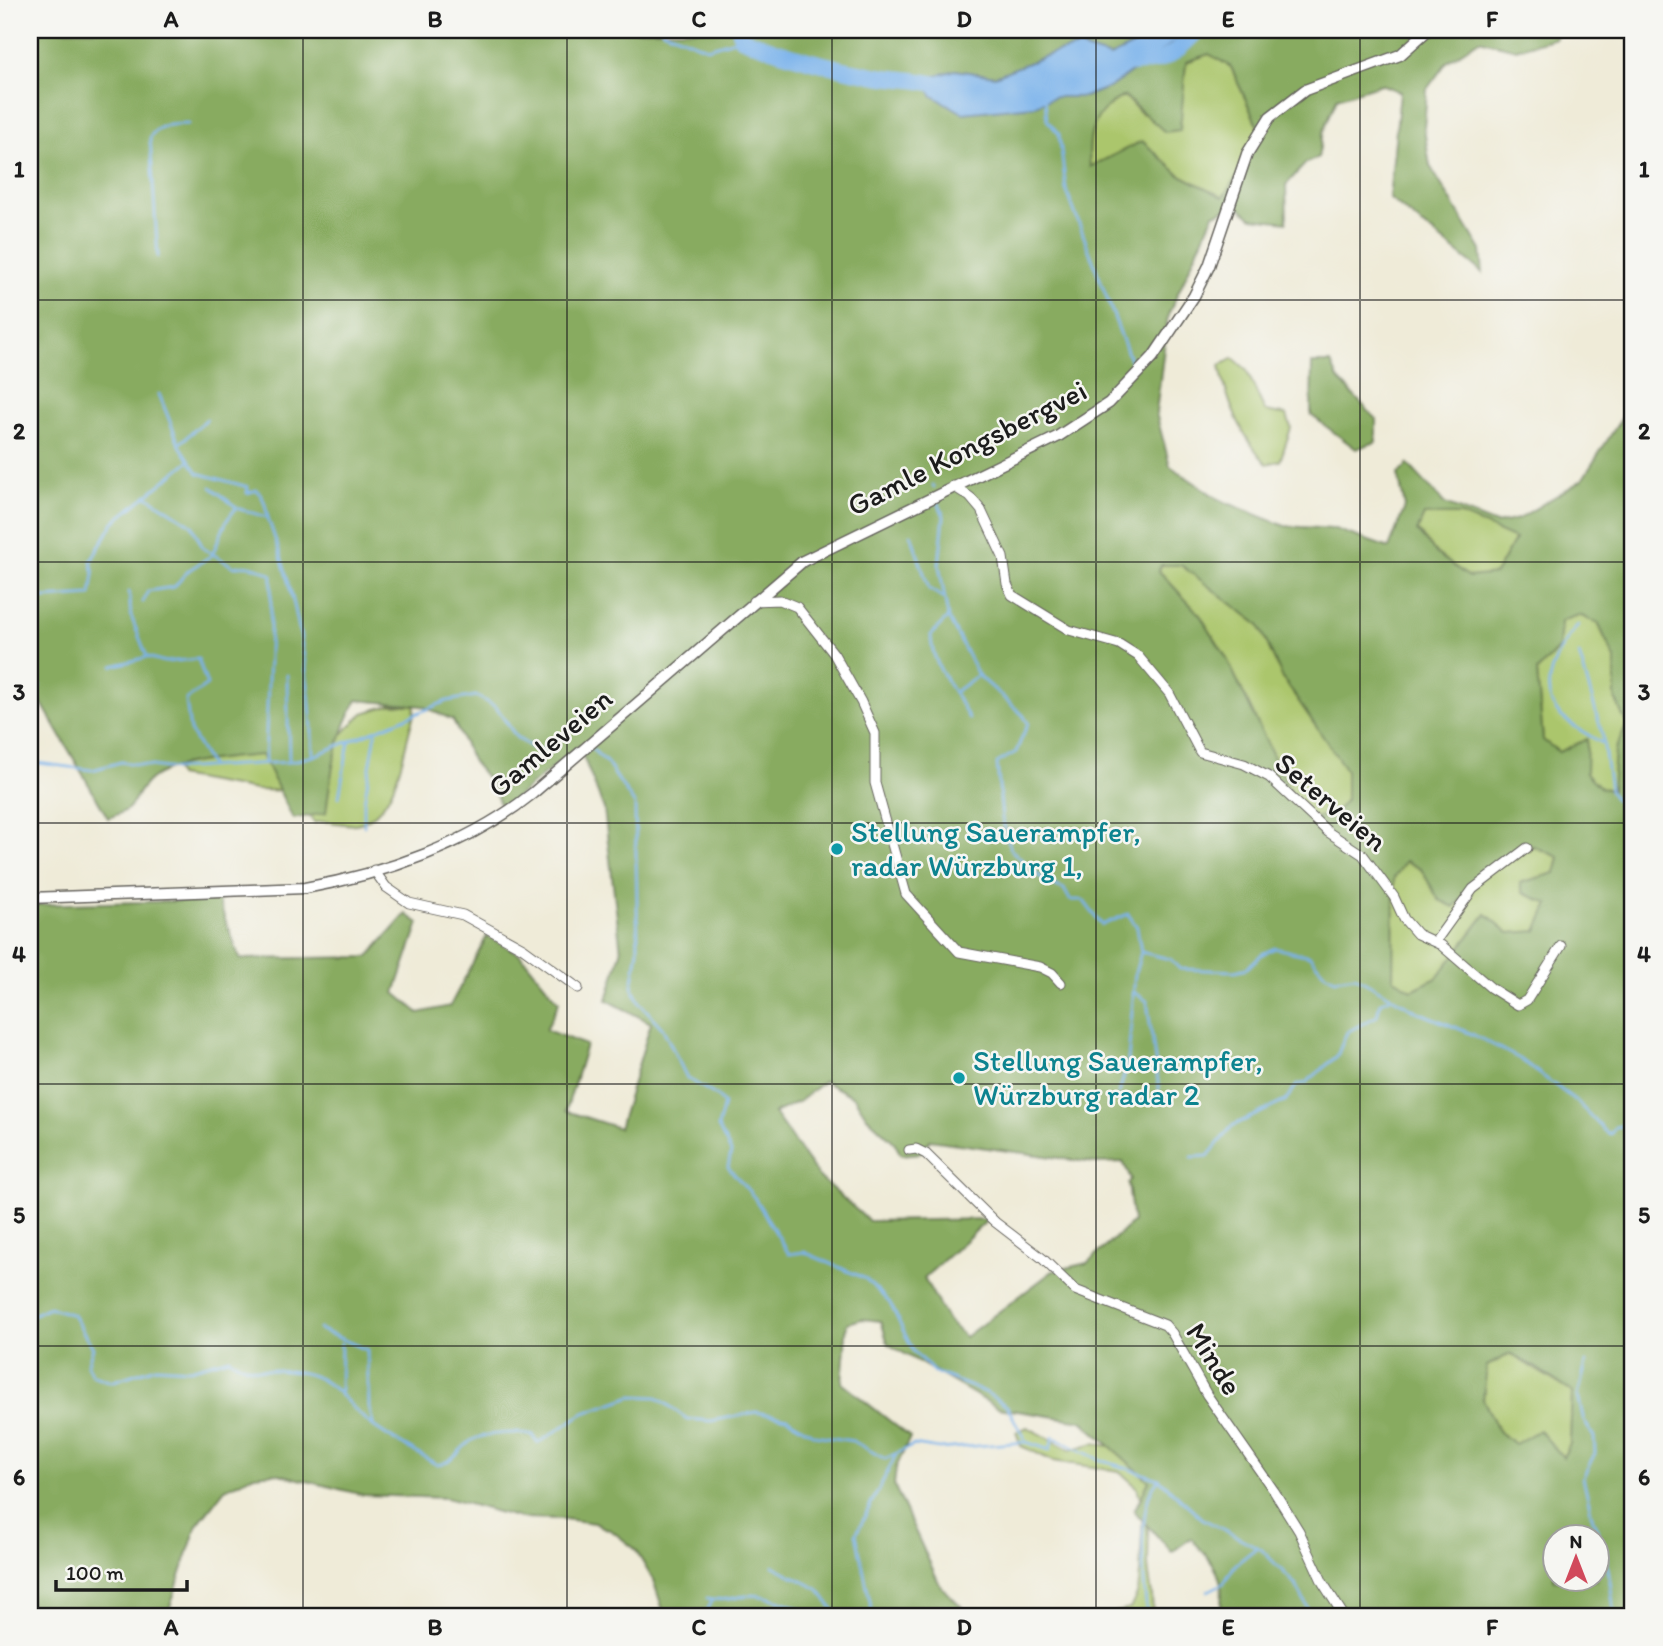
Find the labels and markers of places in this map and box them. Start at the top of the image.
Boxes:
place label: Stellung Sauerampfer, radar Würzburg 1, [851,813,1141,884]
marker: Stellung Sauerampfer, radar Würzburg 1, [829,841,845,857]
place label: Stellung Sauerampfer, Würzburg radar 2 [973,1042,1263,1113]
marker: Stellung Sauerampfer, Würzburg radar 2 [951,1070,967,1086]

